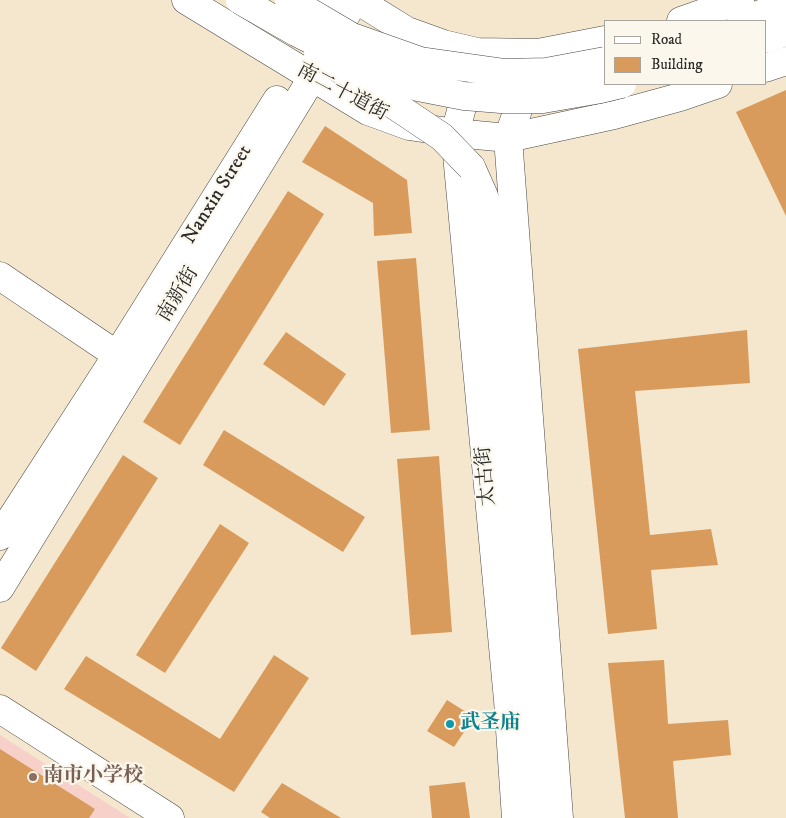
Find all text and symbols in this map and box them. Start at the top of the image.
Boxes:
legend [604,20,766,85]
text: Road [651,30,682,49]
text: Building [651,55,703,74]
street label: 南二十道街 [292,59,392,127]
street label: Nanxin Street [178,141,258,249]
street label: 南新街 [153,263,205,327]
street label: 太古街 [472,445,502,507]
place label: 武圣庙 [460,712,520,736]
marker: 武圣庙 [444,718,456,730]
place label: 南市小学校 [43,765,143,789]
marker: 南市小学校 [27,771,39,783]

